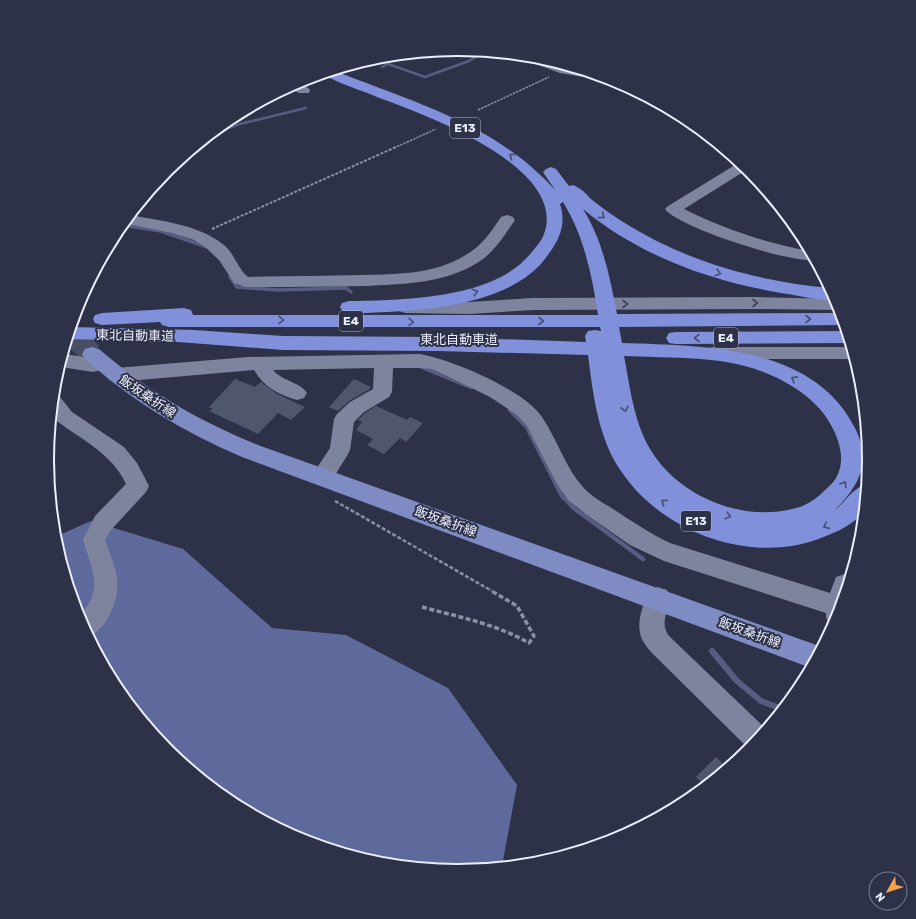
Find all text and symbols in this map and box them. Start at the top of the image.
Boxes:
road number: E13 [450,118,480,138]
one-way arrow [509,154,516,161]
one-way arrow [598,211,605,218]
one-way arrow [715,268,722,276]
one-way arrow [472,288,479,297]
one-way arrow [752,299,758,307]
one-way arrow [622,300,628,308]
road number: E4 [339,311,363,331]
one-way arrow [805,315,811,323]
one-way arrow [278,316,284,324]
one-way arrow [538,317,544,325]
one-way arrow [408,318,414,326]
street label: 東北自動車道 [96,327,174,344]
road number: E4 [714,328,738,348]
street label: 東北自動車道 [420,332,498,347]
one-way arrow [694,334,700,342]
street label: 飯坂桑折線 [117,372,179,421]
one-way arrow [791,377,798,384]
one-way arrow [620,405,629,412]
one-way arrow [840,481,847,488]
one-way arrow [661,499,668,507]
street label: 飯坂桑折線 [413,503,479,540]
road number: E13 [681,511,711,531]
one-way arrow [724,511,731,520]
one-way arrow [822,521,830,529]
street label: 飯坂桑折線 [717,614,783,651]
north arrow [868,871,908,911]
text: N [873,890,888,904]

